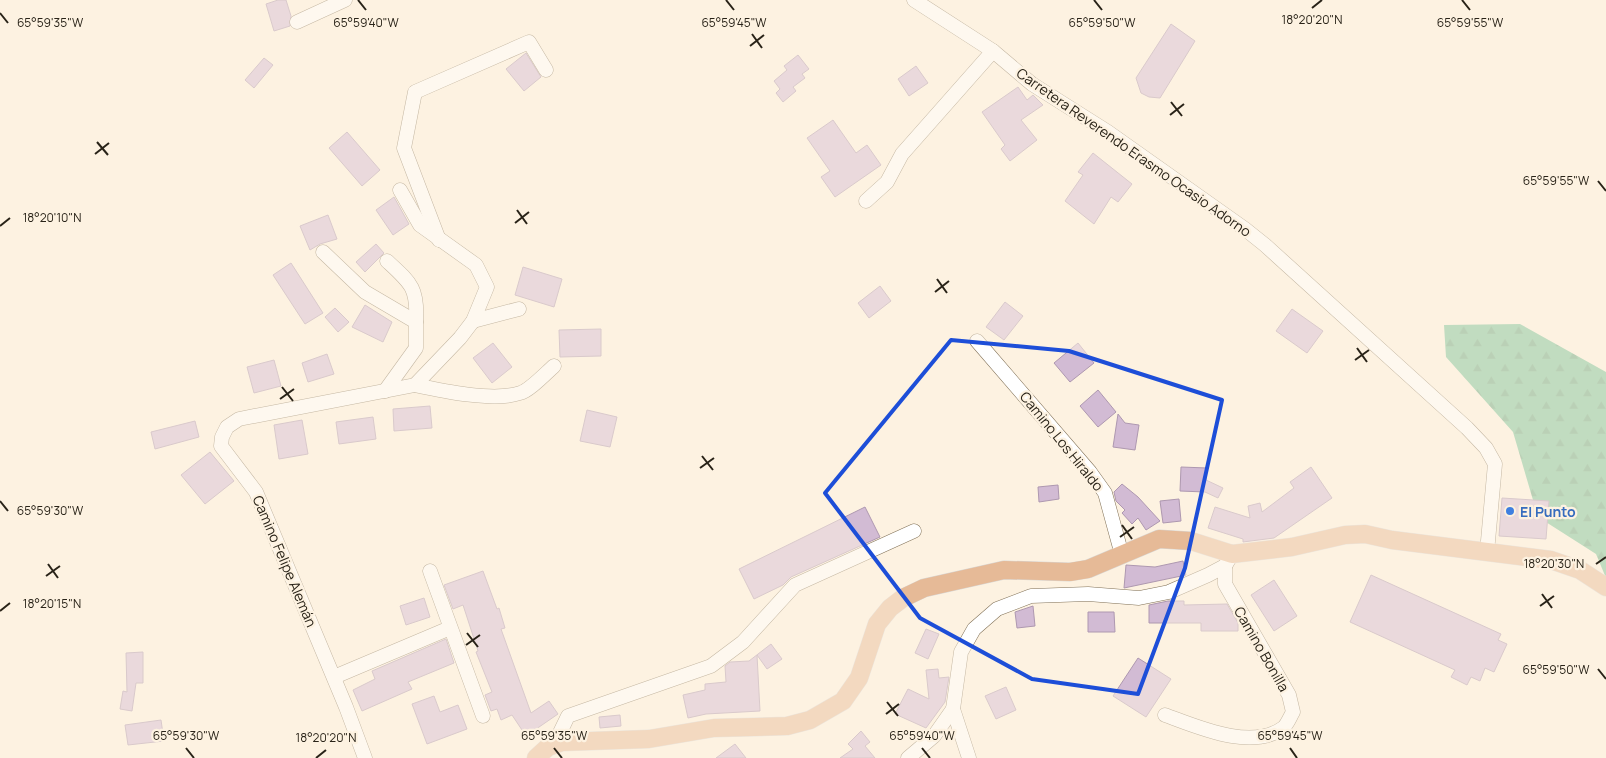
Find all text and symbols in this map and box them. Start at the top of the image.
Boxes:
text: 18°20'20"N [1282,11,1342,28]
text: 65°59'35"W [17,14,84,31]
text: 65°59'40"W [333,14,400,31]
text: 65°59'45"W [701,14,767,31]
text: 65°59'50"W [1069,14,1136,31]
text: 65°59'55"W [1437,14,1504,31]
street label: Carretera Reverendo Erasmo Ocasio Adorno [1013,63,1255,241]
text: 65°59'55"W [1523,172,1590,189]
text: 18°20'10"N [23,209,81,226]
street label: Camino Los Hiraldo [1016,387,1108,495]
street label: Camino Felipe Alemán [249,492,321,630]
text: 65°59'30"W [17,502,84,519]
place label: El Punto [1520,502,1576,521]
marker: El Punto [1504,505,1516,517]
text: 18°20'30"N [1524,555,1584,572]
text: 18°20'15"N [23,595,81,612]
street label: Camino Bonilla [1230,603,1294,695]
text: 65°59'50"W [1523,661,1590,678]
text: 65°59'30"W [153,727,220,744]
text: 65°59'35"W [521,727,588,744]
text: 65°59'40"W [889,727,956,744]
text: 65°59'45"W [1257,727,1323,744]
text: 18°20'20"N [296,729,356,746]

